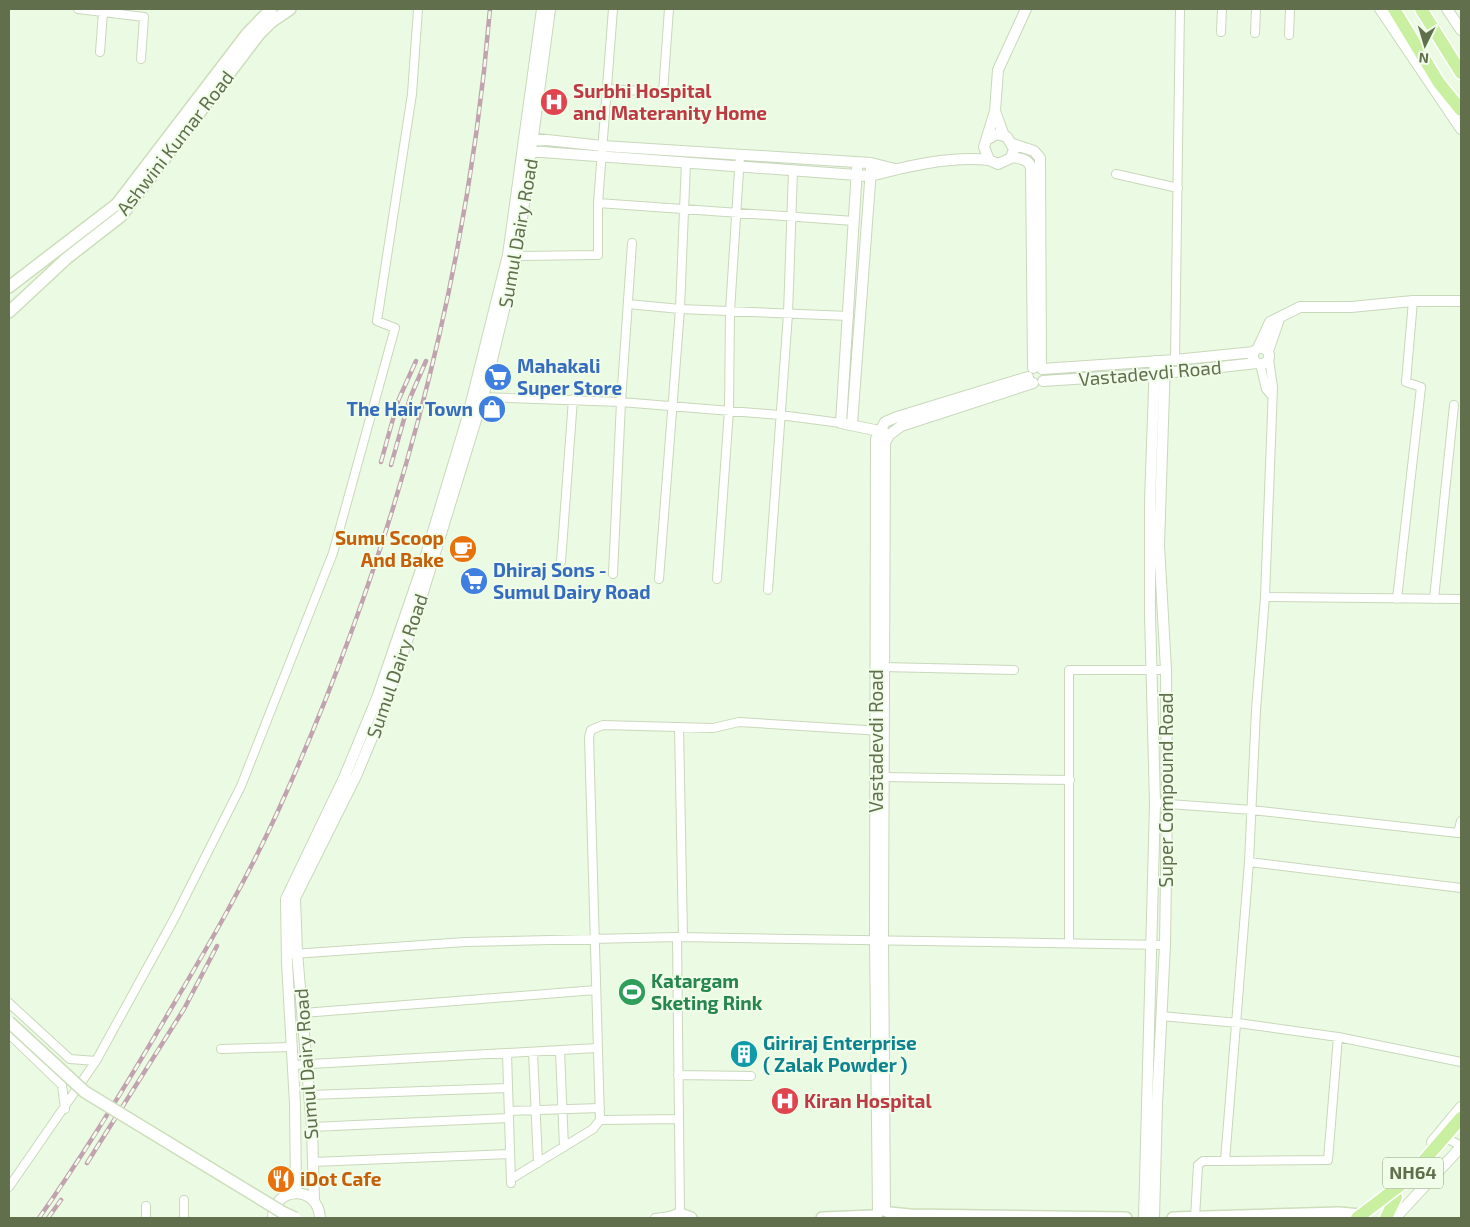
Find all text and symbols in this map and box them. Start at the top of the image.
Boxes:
north arrow [1400,20,1450,70]
text: N [1418,50,1430,67]
street label: Ashwini Kumar Road [111,66,238,220]
place label: Surbhi Hospital and Materanity Home [573,79,767,125]
hospital icon: Surbhi Hospital and Materanity Home [539,87,569,117]
street label: Sumul Dairy Road [493,156,542,309]
place label: Mahakali Super Store [517,354,622,399]
street label: Vastadevdi Road [1078,355,1222,390]
supermarket icon: Mahakali Super Store [483,362,513,392]
shop icon: The Hair Town [477,394,507,424]
place label: The Hair Town [346,397,473,420]
place label: Sumu Scoop And Bake [335,526,444,571]
cafe icon: Sumu Scoop And Bake [448,534,478,564]
place label: Dhiraj Sons - Sumul Dairy Road [493,558,651,604]
supermarket icon: Dhiraj Sons - Sumul Dairy Road [459,566,489,596]
street label: Sumul Dairy Road [361,591,432,741]
street label: Vastadevdi Road [864,669,887,813]
street label: Super Compound Road [1154,693,1177,888]
place label: Katargam Sketing Rink [651,969,763,1014]
sports icon: Katargam Sketing Rink [617,977,647,1007]
street label: Sumul Dairy Road [289,988,322,1140]
place label: Giriraj Enterprise ( Zalak Powder ) [763,1031,917,1076]
building icon: Giriraj Enterprise ( Zalak Powder ) [729,1039,759,1069]
hospital icon: Kiran Hospital [770,1086,800,1116]
place label: Kiran Hospital [804,1089,932,1112]
road number: NH64 [1383,1158,1443,1188]
restaurant icon: iDot Cafe [266,1164,296,1194]
place label: iDot Cafe [300,1167,382,1190]

